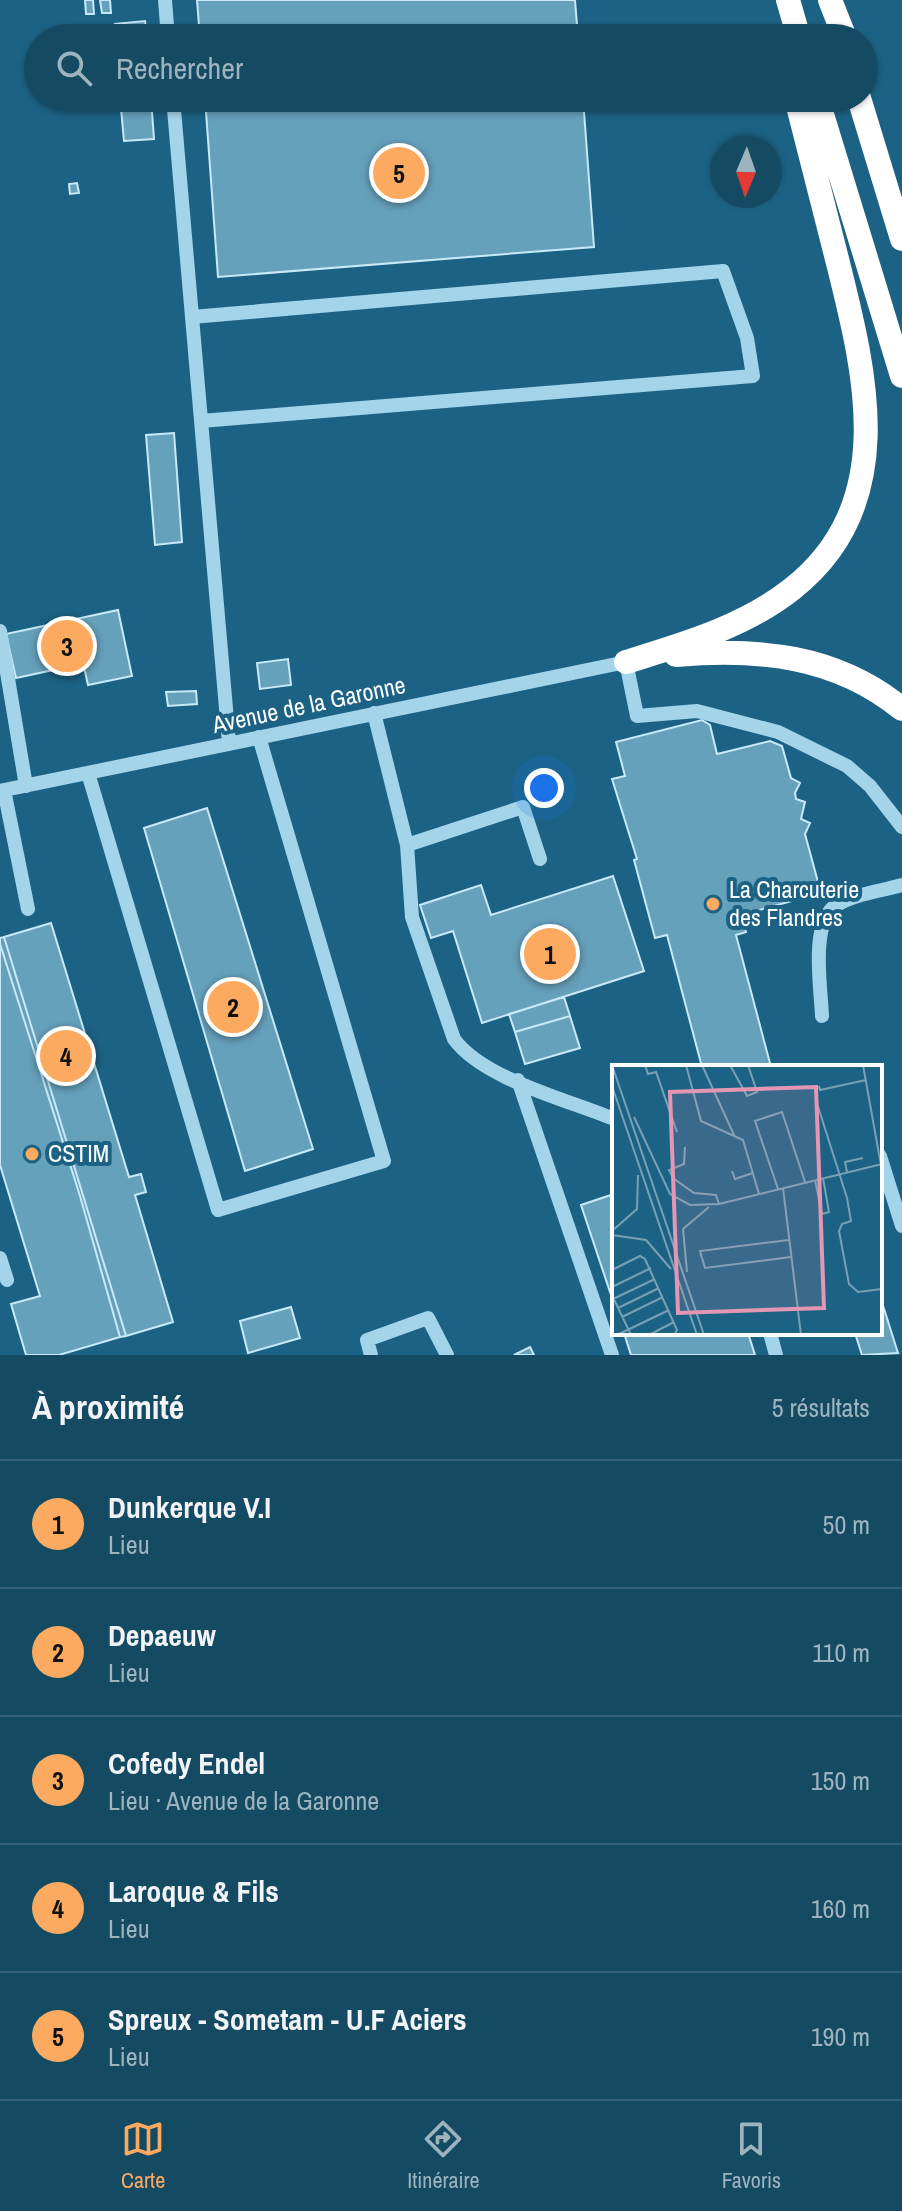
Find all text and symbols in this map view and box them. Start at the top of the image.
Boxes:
search box [24,24,878,112]
icon: search [52,46,96,90]
text: Rechercher [116,48,243,88]
north arrow [710,136,782,208]
pin: 5 [373,143,425,203]
pin: 3 [41,616,93,676]
street label: Avenue de la Garonne [208,668,408,740]
your location [524,768,564,808]
place label: La Charcuterie des Flandres [729,873,859,933]
marker: La Charcuterie des Flandres [704,895,722,913]
pin: 1 [524,924,576,984]
pin: 2 [207,977,259,1037]
pin: 4 [40,1026,92,1086]
inset map [612,1065,882,1335]
place label: CSTIM [48,1137,109,1169]
marker: CSTIM [23,1145,41,1163]
text: À proximité [32,1384,184,1430]
text: 5 résultats [772,1390,870,1425]
text: Dunkerque V.I [108,1487,271,1527]
text: 1 [52,1507,64,1542]
text: 50 m [823,1507,870,1542]
text: Lieu [108,1527,150,1562]
text: Depaeuw [108,1615,216,1655]
text: 2 [52,1635,64,1670]
text: 110 m [812,1635,870,1670]
text: Lieu [108,1655,150,1690]
text: Cofedy Endel [108,1743,265,1783]
text: 3 [52,1763,64,1798]
text: 150 m [811,1763,870,1798]
text: Lieu · Avenue de la Garonne [108,1783,379,1818]
text: Laroque & Fils [108,1871,279,1911]
text: 4 [52,1891,64,1926]
text: 160 m [811,1891,870,1926]
text: Lieu [108,1911,150,1946]
text: Spreux - Sometam - U.F Aciers [108,1999,467,2039]
text: 5 [52,2019,64,2054]
text: 190 m [811,2019,870,2054]
text: Lieu [108,2039,150,2074]
tab: Carte [121,2117,165,2195]
tab: Itinéraire [407,2117,480,2195]
tab: Favoris [722,2117,781,2195]

